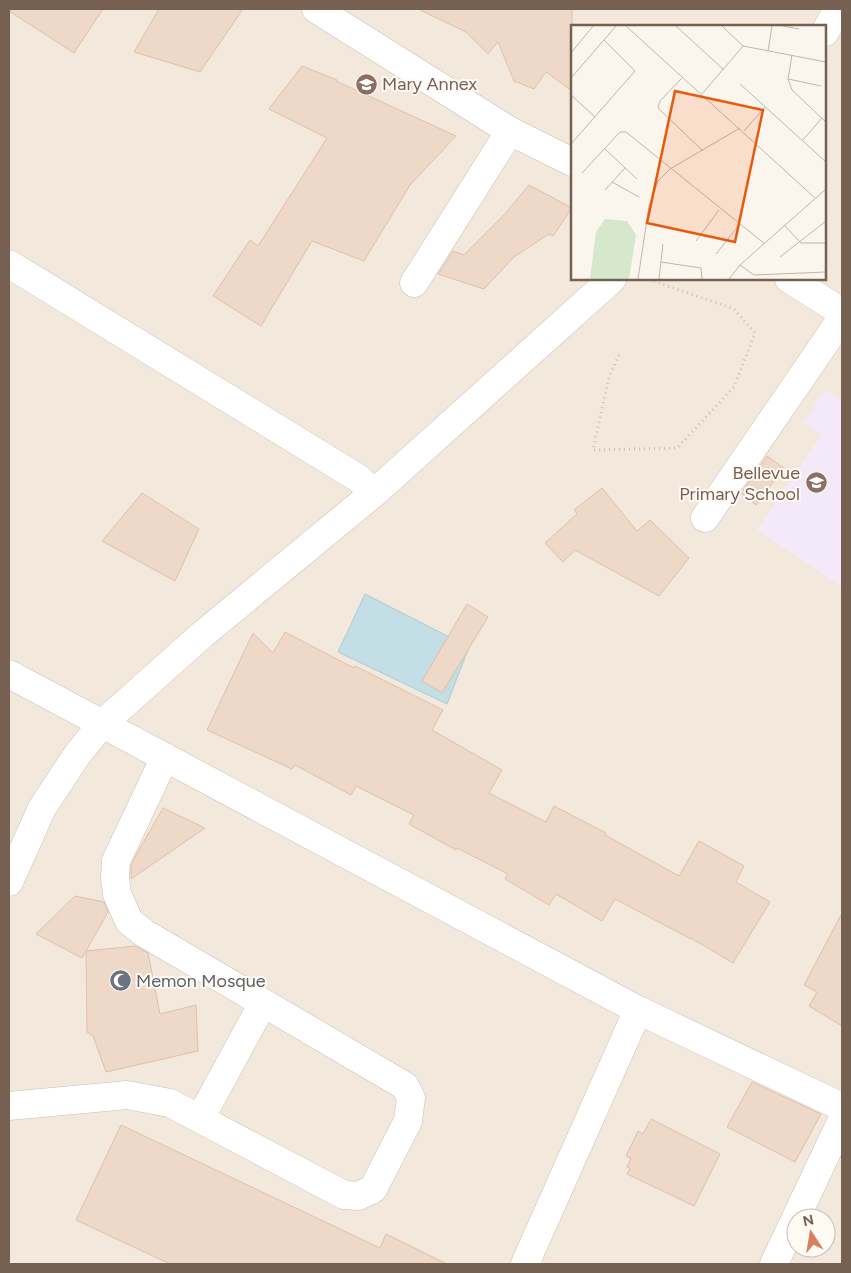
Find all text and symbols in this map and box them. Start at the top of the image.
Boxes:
inset map [571,25,826,280]
school or university icon: Mary Annex [354,72,378,96]
place label: Mary Annex [382,73,477,95]
place label: Bellevue Primary School [679,462,800,505]
school or university icon: Bellevue Primary School [804,471,828,495]
mosque icon: Memon Mosque [108,969,132,993]
place label: Memon Mosque [136,970,266,992]
north arrow [786,1208,836,1258]
text: N [801,1211,815,1230]

